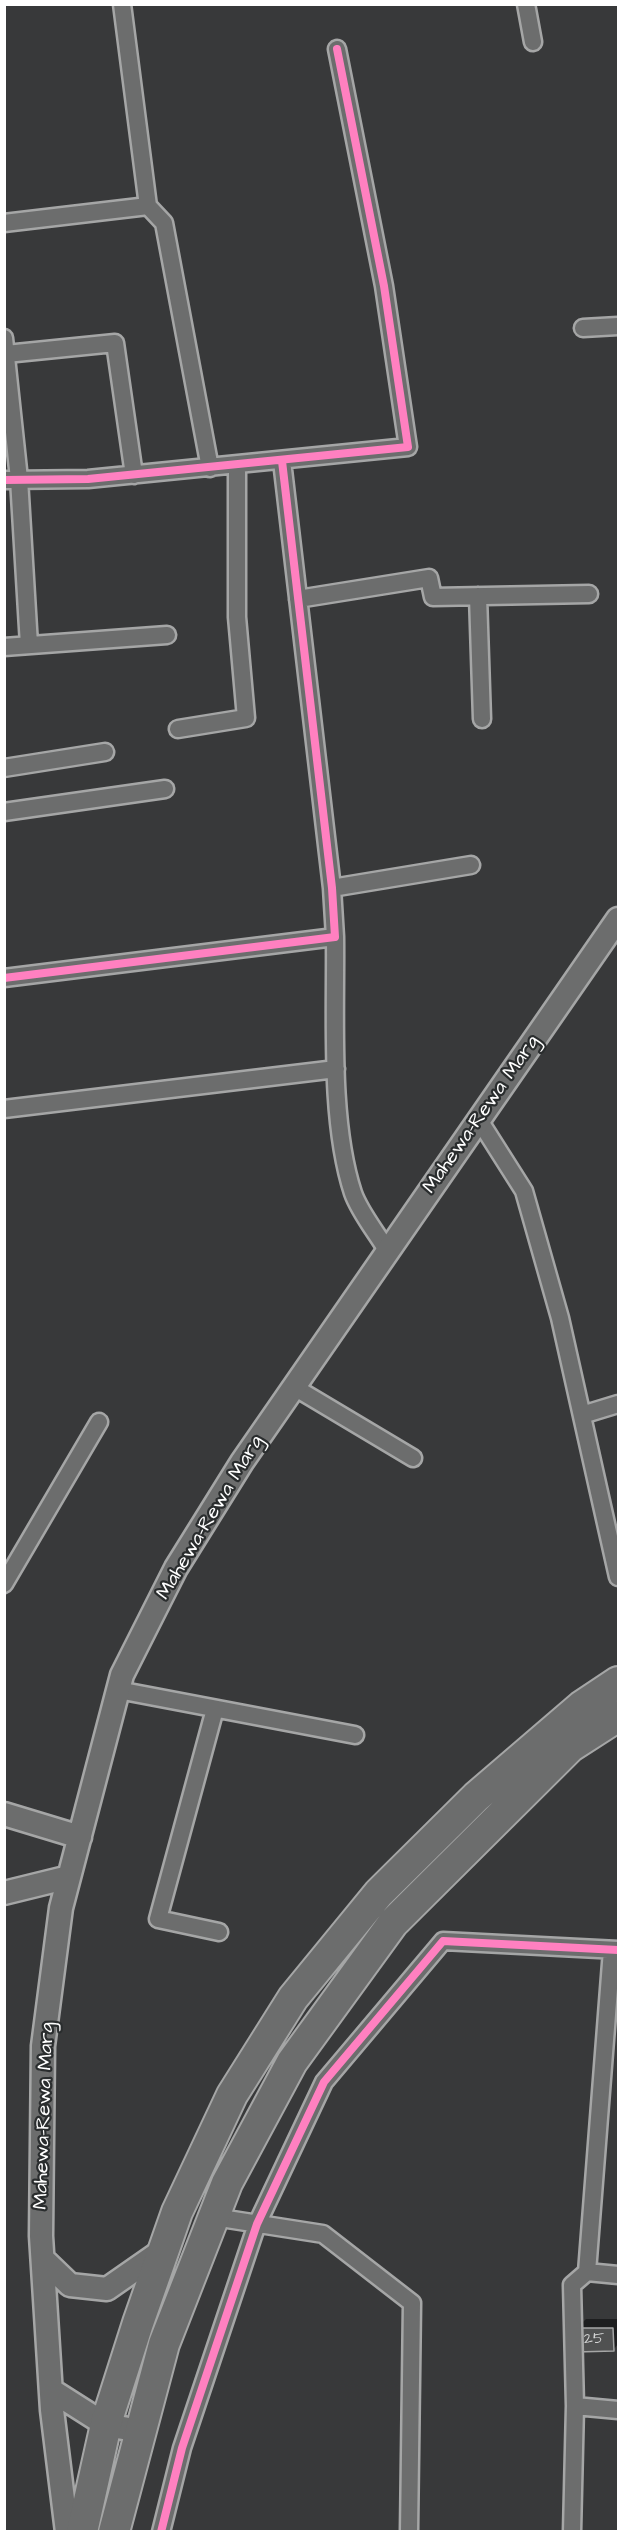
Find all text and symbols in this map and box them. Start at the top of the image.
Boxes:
street label: Mahewa-Rewa Marg [418,1031,546,1199]
street label: Mahewa-Rewa Marg [152,1431,270,1605]
street label: Mahewa-Rewa Marg [30,2022,60,2210]
house number: 25 [584,2330,604,2350]

